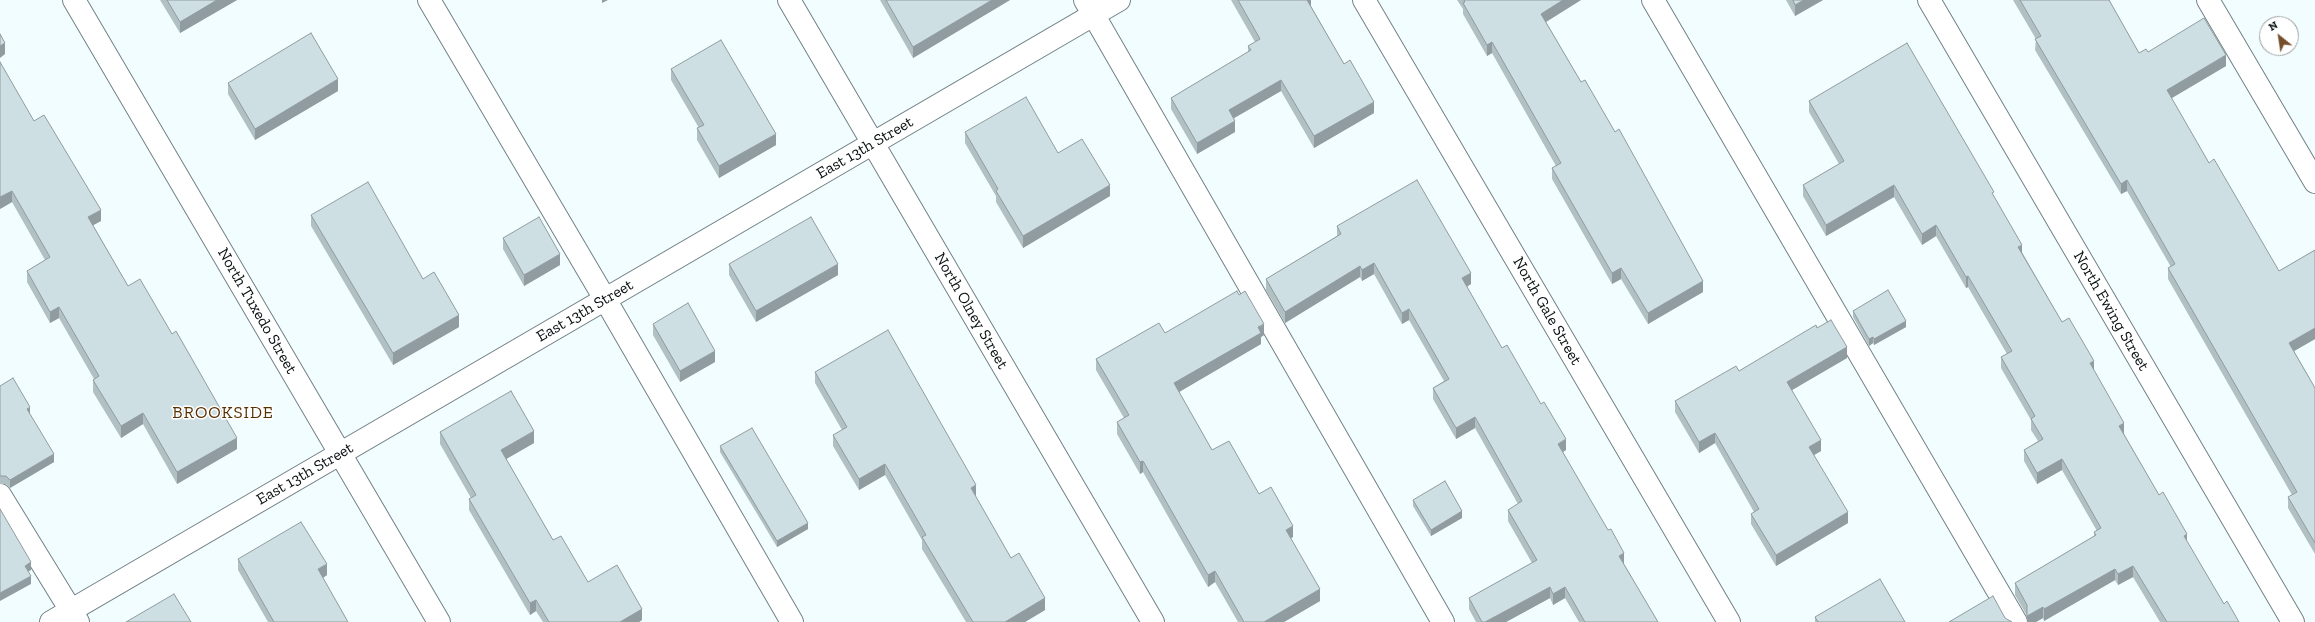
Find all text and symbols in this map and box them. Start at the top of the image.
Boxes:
north arrow [2259,16,2299,56]
text: N [2266,18,2280,34]
street label: East 13th Street [813,113,917,183]
street label: North Tuxedo Street [213,245,301,377]
street label: North Ewing Street [2069,248,2153,374]
street label: North Olney Street [930,249,1012,373]
street label: North Gale Street [1508,254,1586,368]
street label: East 13th Street [533,276,637,346]
district label: BROOKSIDE [172,403,274,423]
street label: East 13th Street [253,439,357,509]

